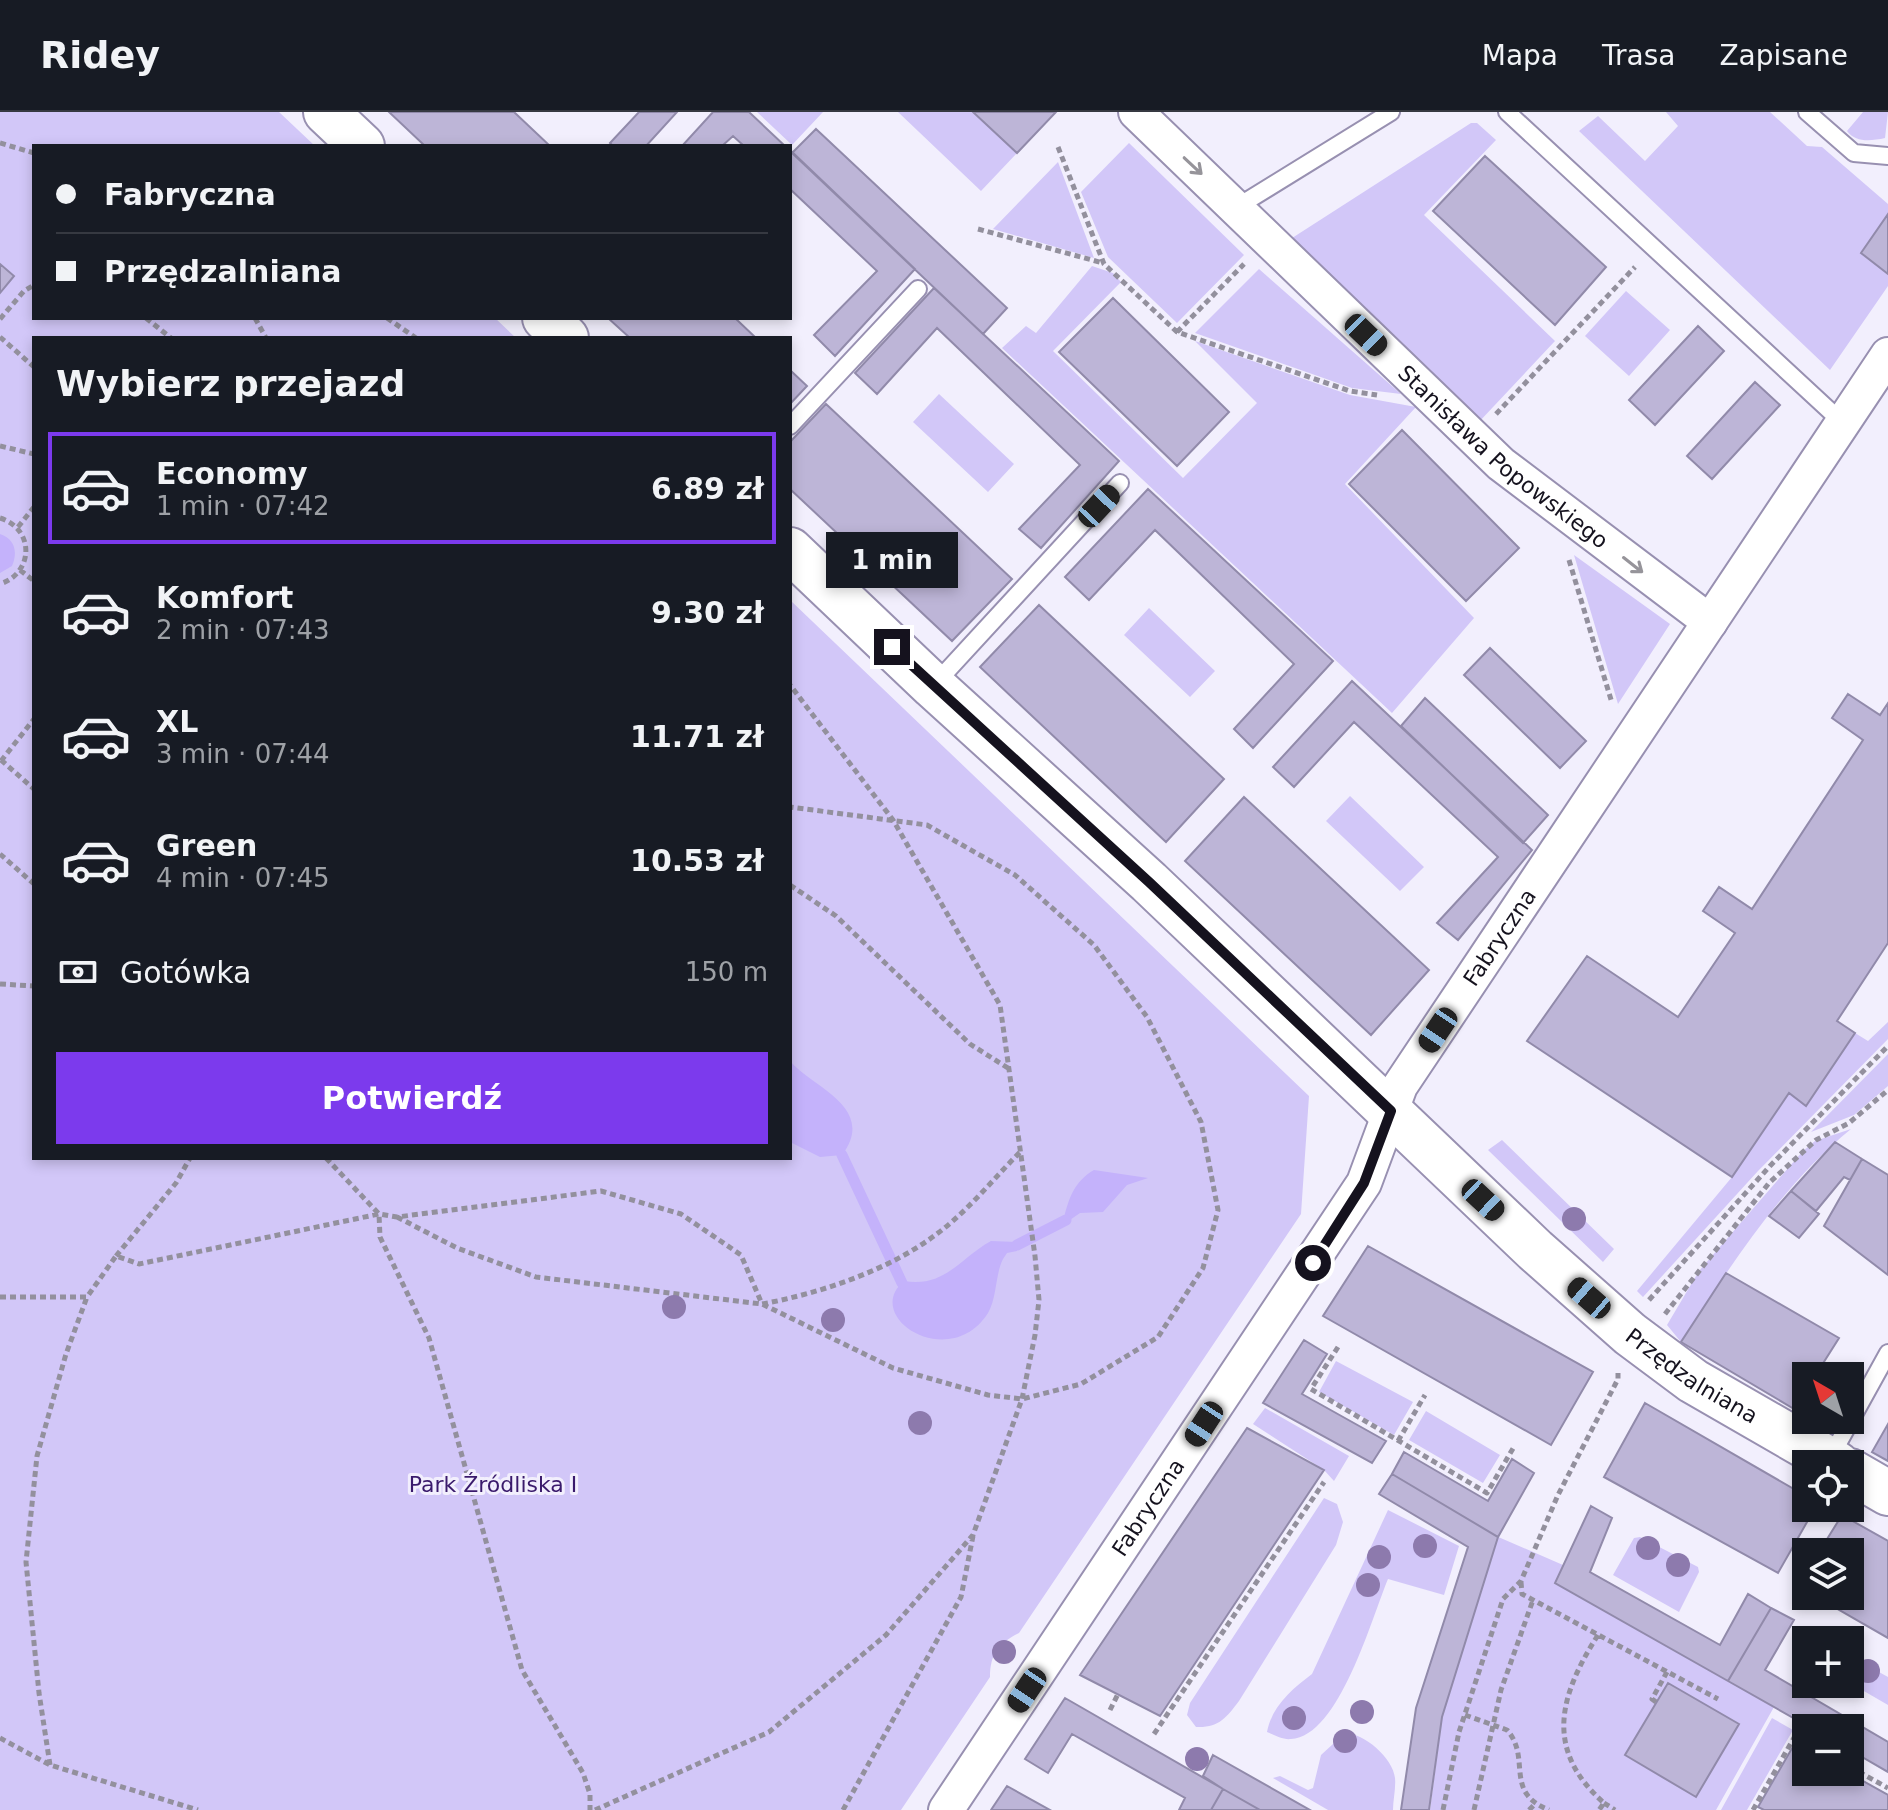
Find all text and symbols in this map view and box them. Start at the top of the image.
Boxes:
text: Ridey [40,33,160,77]
text: Mapa [1482,39,1558,72]
text: Trasa [1602,39,1675,72]
text: Zapisane [1719,39,1848,72]
one-way arrow [1182,156,1202,174]
text: Fabryczna [104,177,276,212]
text: Przędzalniana [104,254,342,289]
car [1340,310,1392,360]
street label: Stanisława Popowskiego [1393,360,1613,553]
text: Wybierz przejazd [56,363,405,404]
icon: car [60,452,132,524]
text: Economy [156,456,308,491]
text: 6.89 zł [651,471,764,506]
car [1074,480,1124,532]
text: 1 min · 07:42 [156,491,330,521]
callout: 1 min [826,531,958,587]
text: 1 min [851,545,933,575]
one-way arrow [1622,557,1644,574]
icon: car [60,576,132,648]
text: Komfort [156,580,293,615]
text: 9.30 zł [651,595,764,630]
text: 2 min · 07:43 [156,615,330,645]
route end [874,629,910,665]
icon: car [60,700,132,772]
text: XL [156,704,198,739]
text: 11.71 zł [630,719,764,754]
text: 3 min · 07:44 [156,739,330,769]
icon: car [60,824,132,896]
text: Green [156,828,257,863]
text: 10.53 zł [630,843,764,878]
text: 4 min · 07:45 [156,863,330,893]
street label: Fabryczna [1458,884,1541,990]
icon: cash [56,950,100,994]
text: Gotówka [120,955,251,990]
text: 150 m [685,957,768,987]
car [1415,1003,1461,1057]
button: Potwierdź [56,1052,768,1144]
car [1457,1175,1509,1225]
route start [1295,1245,1331,1281]
car [1563,1273,1615,1323]
street label: Przędzalniana [1621,1323,1762,1428]
north arrow [1792,1362,1864,1434]
map controls [1792,1362,1864,1786]
car [1181,1397,1227,1451]
button: locate [1792,1450,1864,1522]
street label: Fabryczna [1107,1454,1189,1560]
park label: Park Źródliska I [409,1472,577,1497]
button: layers [1792,1538,1864,1610]
button: + [1792,1626,1864,1698]
car [1004,1663,1050,1717]
button: − [1792,1714,1864,1786]

